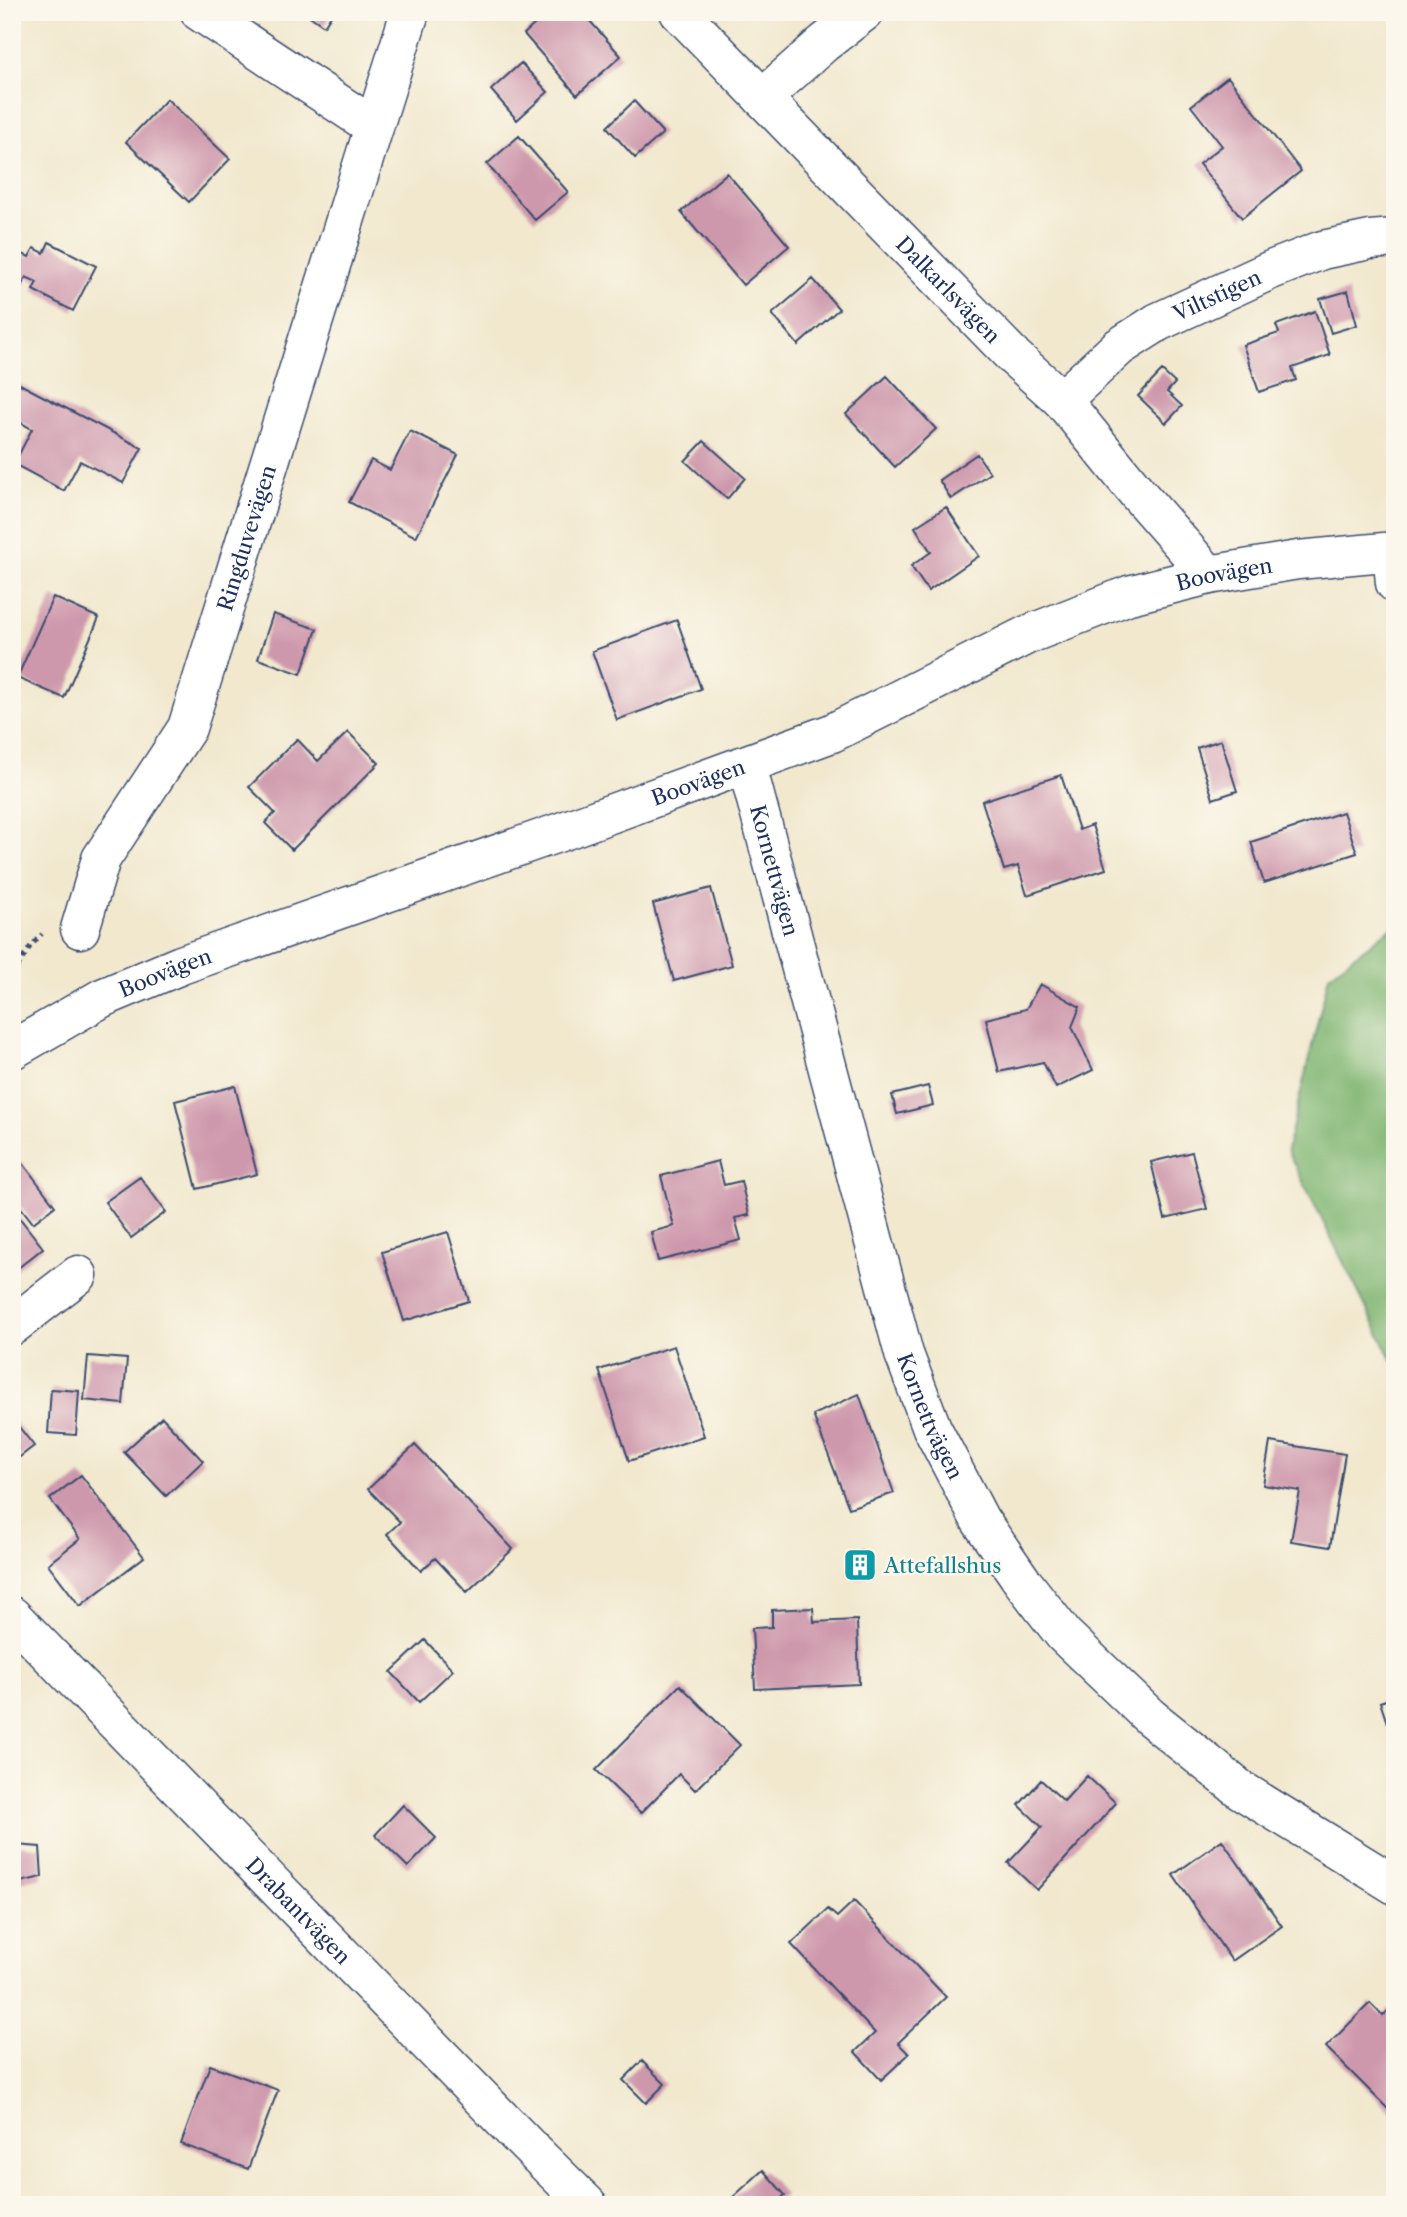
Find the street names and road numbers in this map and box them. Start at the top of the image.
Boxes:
street label: Dalkarlsvägen [891,231,1006,348]
street label: Viltstigen [1168,264,1265,326]
street label: Ringduvevägen [212,462,281,614]
street label: Boovägen [1173,552,1274,595]
street label: Boovägen [648,753,748,810]
street label: Kornettvägen [745,802,804,939]
street label: Boovägen [115,943,215,1002]
street label: Kornettvägen [892,1350,969,1483]
street label: Drabantvägen [241,1852,356,1969]

